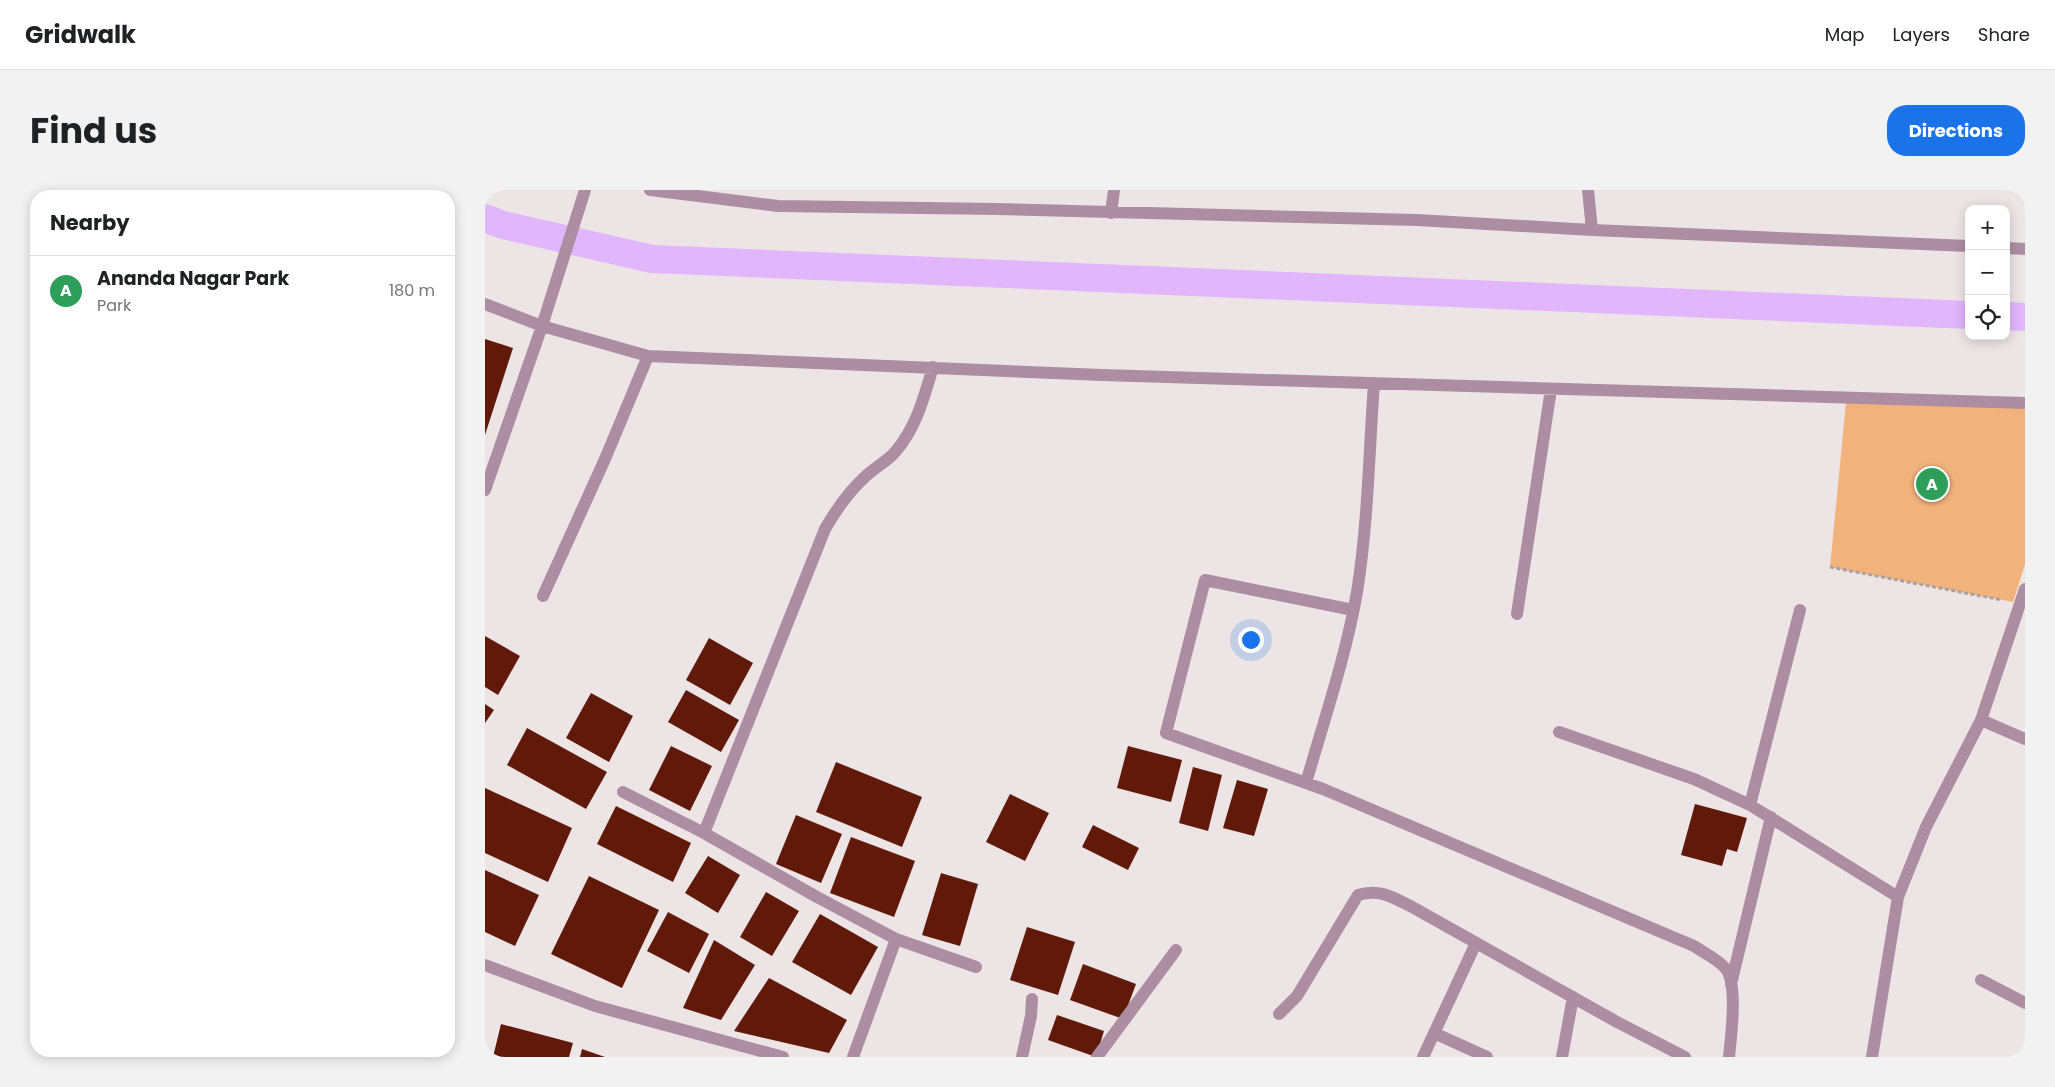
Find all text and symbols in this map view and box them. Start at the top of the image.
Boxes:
text: Gridwalk [25,18,136,51]
text: Map [1825,22,1865,47]
text: Layers [1893,22,1950,47]
text: Share [1978,22,2030,47]
button: Directions [1887,105,2025,156]
text: Find us [30,106,157,155]
map controls [1965,205,2010,340]
button: + [1965,205,2010,250]
text: Nearby [50,208,130,237]
button: − [1965,250,2010,295]
text: Ananda Nagar Park [97,265,289,292]
text: A [60,279,72,302]
text: 180 m [389,279,435,302]
text: Park [97,294,131,317]
button: locate [1965,295,2010,340]
pin: A [1916,465,1948,503]
your location [1238,627,1264,653]

